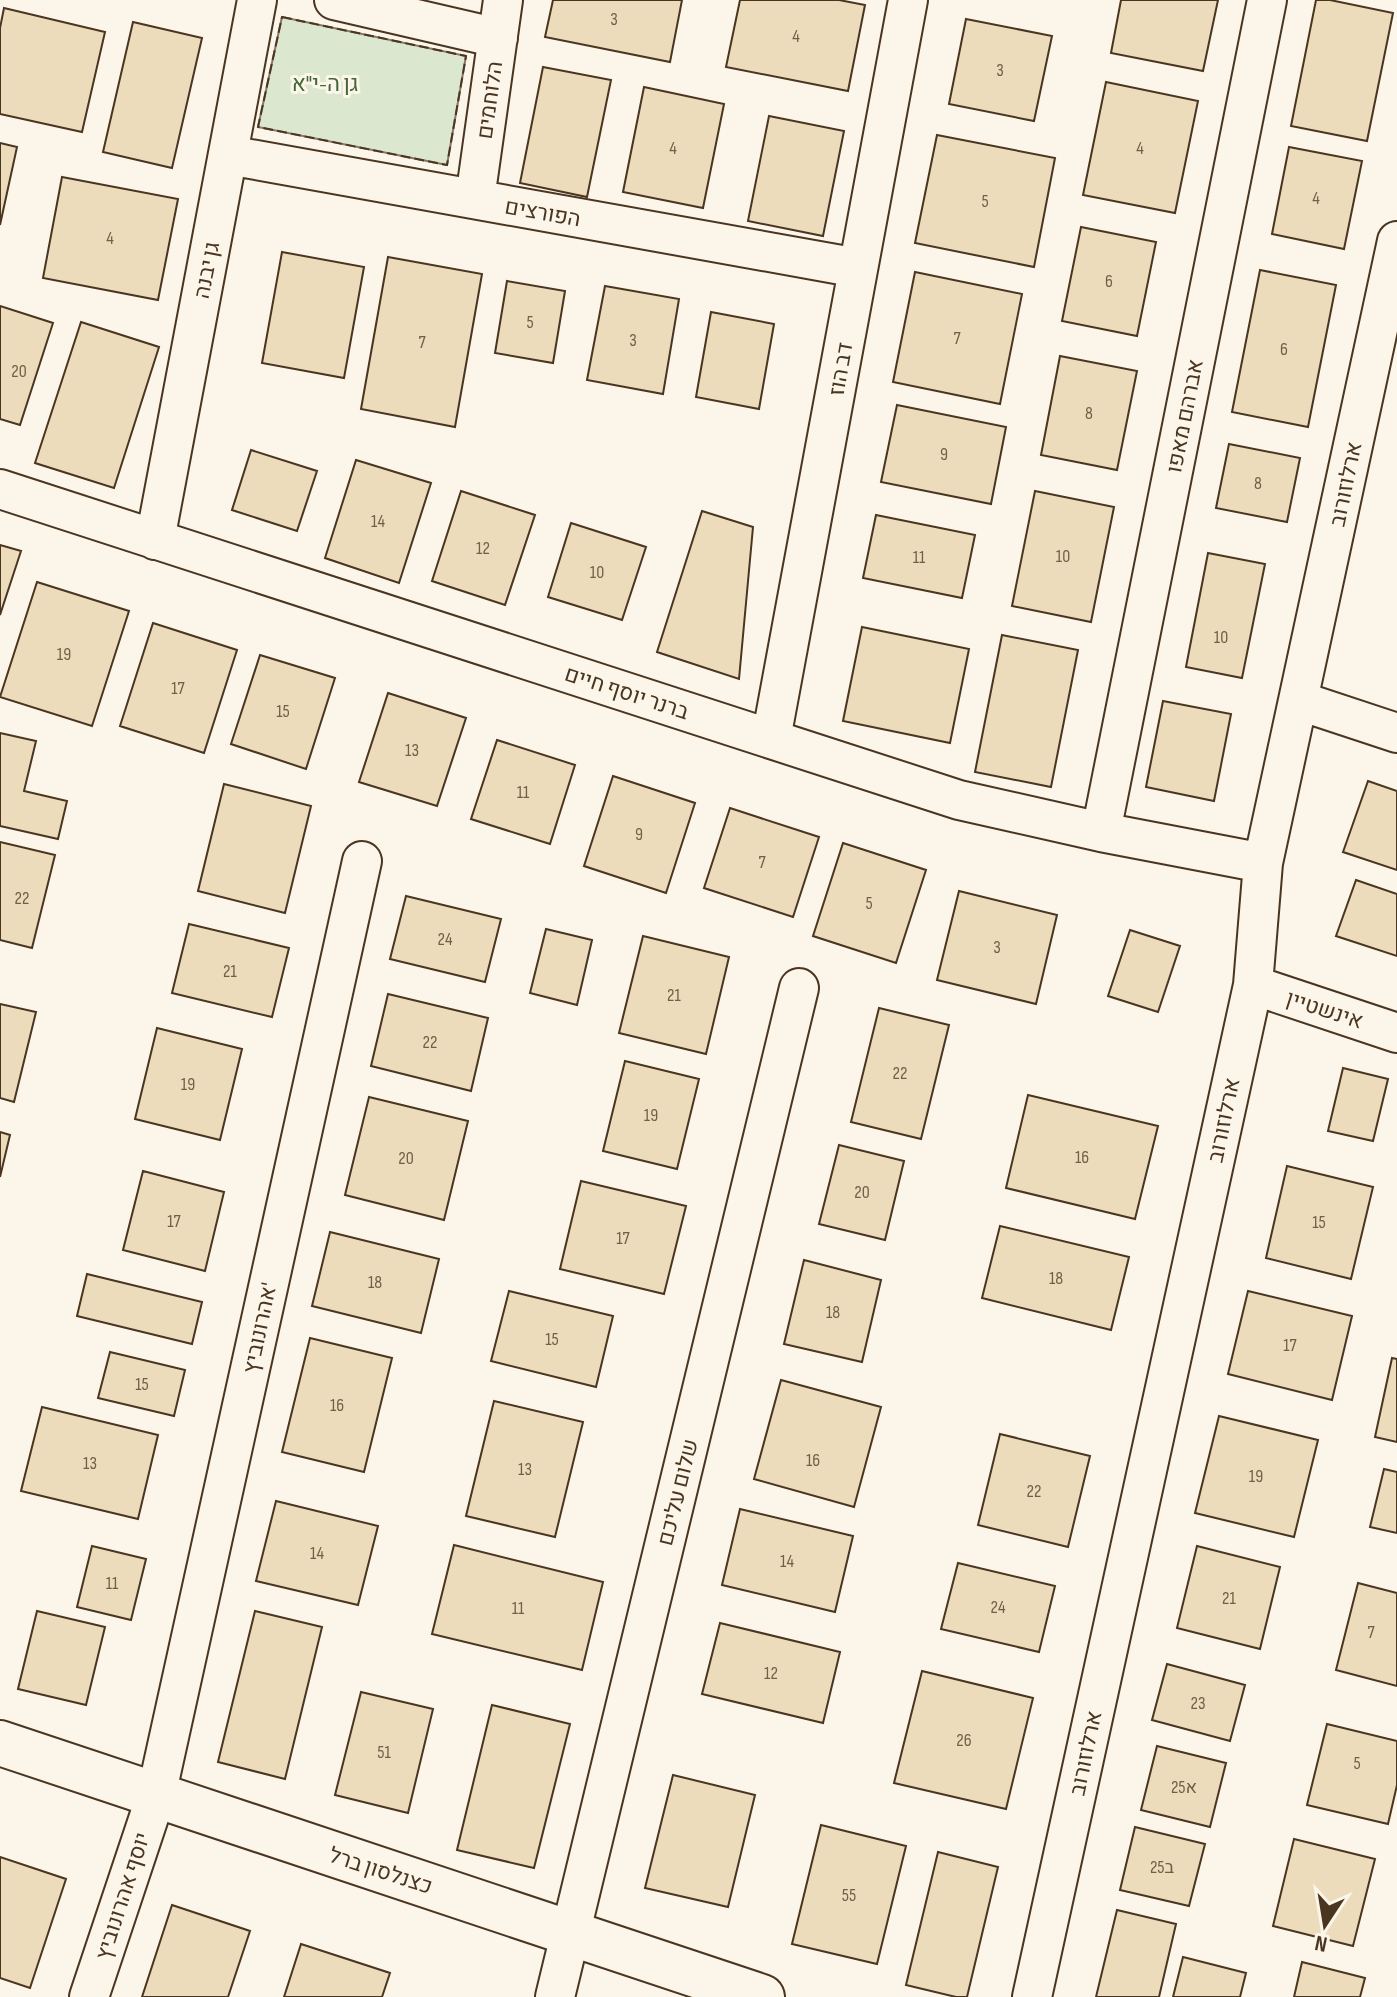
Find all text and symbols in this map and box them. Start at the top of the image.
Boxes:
house number: 3 [610,9,618,30]
house number: 4 [792,26,800,47]
street label: הלוחמים [472,59,509,141]
house number: 3 [996,60,1004,81]
park label: גן ה-י"א [292,71,358,98]
house number: 4 [669,138,677,159]
house number: 4 [1136,138,1144,159]
house number: 4 [1312,188,1320,209]
house number: 5 [981,191,989,212]
street label: הפורצים [503,194,583,233]
house number: 4 [106,228,114,249]
street label: גן יבנה [189,240,226,301]
house number: 6 [1105,271,1113,292]
house number: 5 [526,312,534,333]
house number: 7 [953,328,961,349]
house number: 3 [629,330,637,351]
house number: 7 [418,332,426,353]
house number: 6 [1280,339,1288,360]
street label: דב הוז [824,340,859,398]
street label: אברהם מאפו [1161,357,1210,475]
house number: 20 [11,361,27,382]
house number: 8 [1085,403,1093,424]
street label: ארלוזורוב [1324,440,1369,529]
house number: 9 [940,444,948,465]
house number: 8 [1254,473,1262,494]
house number: 14 [371,511,385,532]
house number: 12 [476,538,490,559]
house number: 10 [1056,546,1070,567]
house number: 11 [913,547,926,568]
house number: 10 [590,562,604,583]
house number: 10 [1214,627,1228,648]
house number: 19 [57,644,71,665]
street label: ברנר יוסף חיים [561,661,692,726]
house number: 17 [171,678,186,699]
house number: 15 [276,701,290,722]
house number: 13 [405,740,419,761]
house number: 11 [517,782,530,803]
house number: 9 [635,824,643,845]
house number: 7 [758,852,766,873]
house number: 22 [15,888,29,909]
house number: 5 [865,893,873,914]
house number: 24 [438,929,453,950]
house number: 3 [993,937,1001,958]
house number: 21 [223,961,238,982]
house number: 21 [667,985,682,1006]
street label: אינשטיין [1283,985,1366,1036]
house number: 22 [423,1032,437,1053]
house number: 22 [893,1063,907,1084]
house number: 19 [181,1074,195,1095]
street label: ארלוזורוב [1202,1076,1247,1165]
house number: 19 [644,1105,658,1126]
house number: 16 [1075,1147,1089,1168]
house number: 20 [398,1148,414,1169]
house number: 20 [854,1182,870,1203]
house number: 17 [167,1211,182,1232]
house number: 15 [1312,1212,1326,1233]
house number: 17 [616,1228,631,1249]
house number: 18 [1049,1268,1063,1289]
house number: 18 [368,1272,382,1293]
street label: אהרונוביץ' [238,1280,283,1376]
house number: 18 [826,1302,840,1323]
house number: 15 [545,1329,559,1350]
house number: 17 [1283,1335,1298,1356]
house number: 15 [135,1374,149,1395]
house number: 16 [330,1395,344,1416]
street label: שלום עליכם [652,1436,705,1549]
house number: 16 [806,1450,820,1471]
house number: 13 [83,1453,97,1474]
house number: 13 [518,1459,532,1480]
house number: 19 [1249,1466,1263,1487]
house number: 22 [1027,1481,1041,1502]
house number: 14 [310,1543,324,1564]
house number: 14 [780,1551,794,1572]
house number: 11 [106,1573,119,1594]
house number: 21 [1222,1588,1237,1609]
house number: 24 [991,1597,1006,1618]
house number: 11 [512,1598,525,1619]
house number: 7 [1367,1622,1375,1643]
house number: 12 [764,1663,778,1684]
house number: 23 [1191,1693,1206,1714]
street label: ארלוזורוב [1064,1709,1109,1798]
house number: 26 [956,1730,972,1751]
house number: 51 [377,1742,391,1763]
house number: 5 [1353,1753,1361,1774]
house number: 25א [1171,1777,1197,1798]
street label: יוסף אהרונוביץ [90,1829,157,1964]
street label: כצנלסון ברל [325,1842,436,1901]
house number: 25ב [1150,1857,1175,1878]
house number: 55 [842,1885,856,1906]
north arrow [1285,1885,1365,1965]
text: N [1313,1929,1330,1958]

